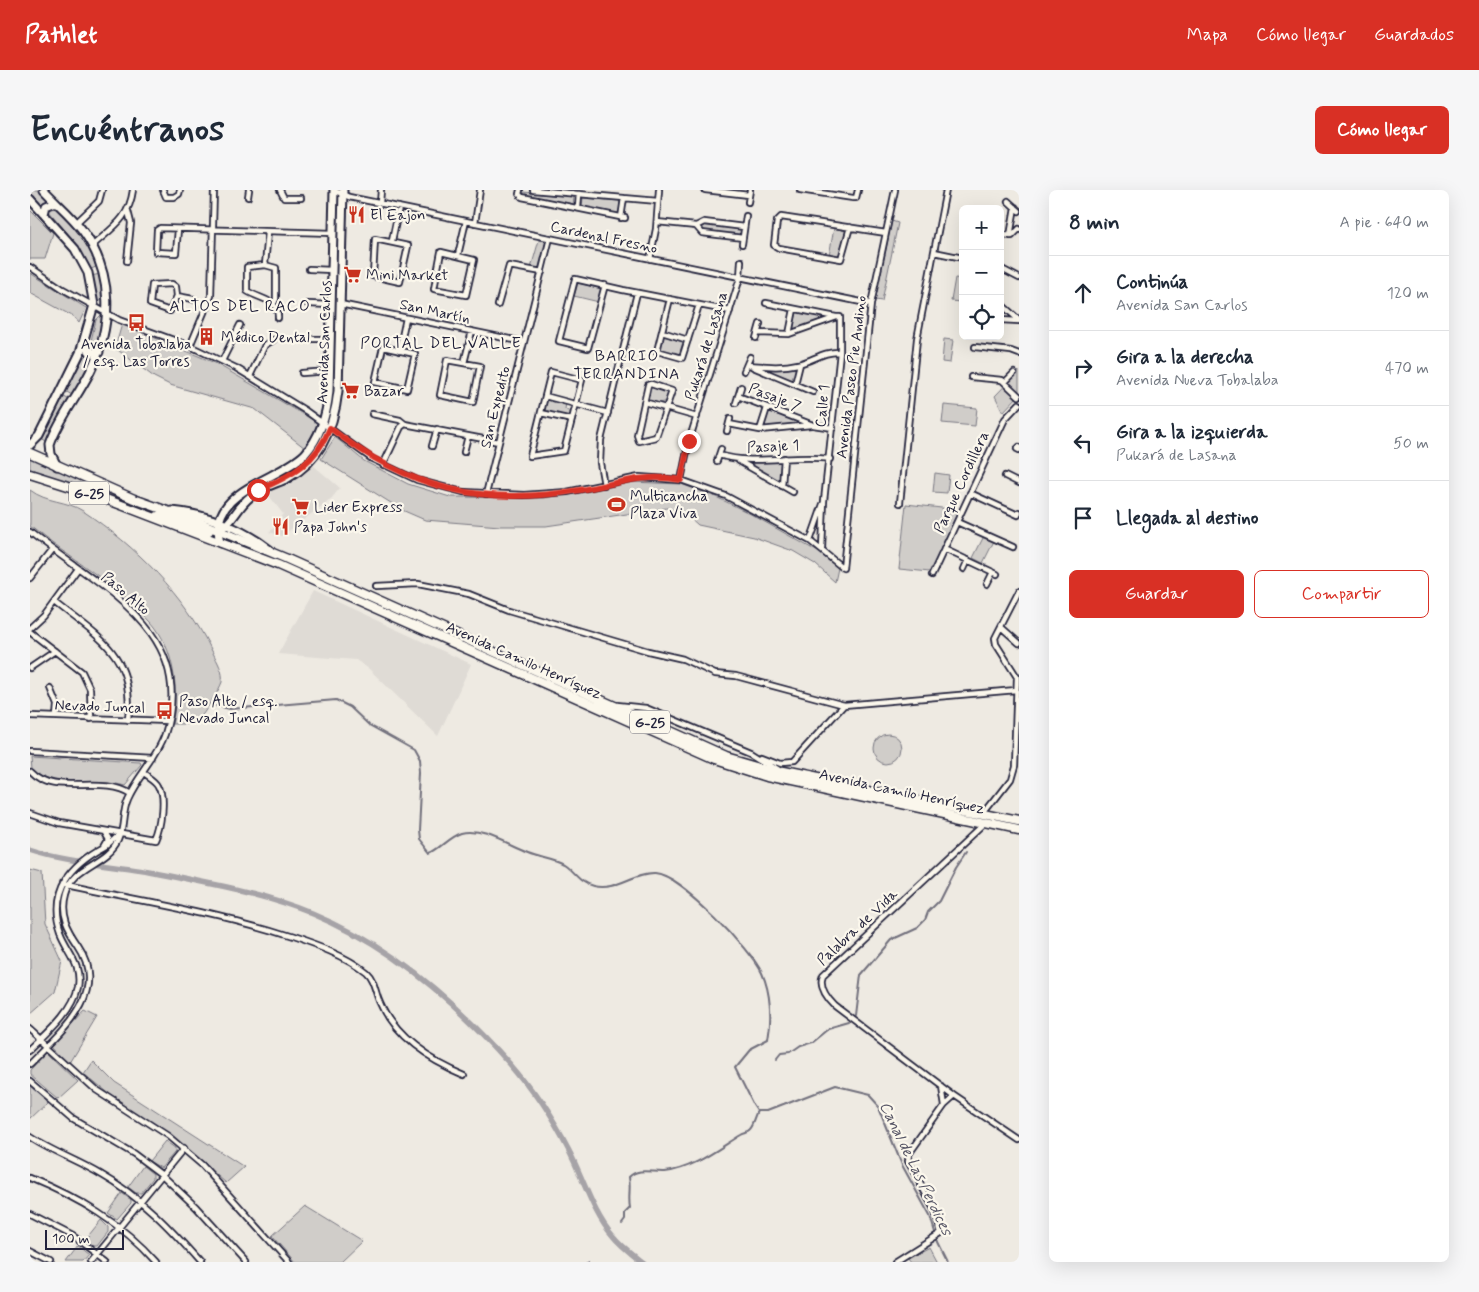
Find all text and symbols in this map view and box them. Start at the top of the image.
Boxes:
text: Pathlet [25,20,97,51]
text: Mapa [1187,23,1228,47]
text: Cómo llegar [1256,23,1346,47]
text: Guardados [1374,23,1454,47]
button: Cómo llegar [1315,106,1449,154]
text: Encuéntranos [30,107,225,153]
restaurant icon: El Eajon [346,205,366,225]
map controls [959,205,1004,340]
button: + [959,205,1004,250]
place label: El Eajon [370,206,425,226]
text: 8 min [1069,209,1120,237]
text: A pie · 640 m [1340,212,1429,233]
street label: Cardenal Fresno [548,217,659,259]
button: − [959,250,1004,295]
supermarket icon: Mini Market [342,265,362,285]
place label: Mini Market [366,266,448,286]
text: Continúa [1116,270,1188,295]
icon: ahead [1069,279,1097,307]
street label: Avenida San Carlos [313,280,337,404]
text: 120 m [1387,283,1429,304]
street label: Pukará de Lasana [681,289,733,403]
street label: Avenida Paseo Pie Andino [832,294,872,460]
street label: San Martín [398,295,472,329]
button: locate [959,295,1004,340]
text: Avenida San Carlos [1116,295,1248,316]
district label: ALTOS DEL RACO [169,296,311,317]
bus stop icon: Avenida Tobalaba / esq. Las Torres [126,313,146,333]
building icon: Médico Dental [197,327,217,347]
place label: Médico Dental [221,328,310,348]
district label: PORTAL DEL VALLE [360,333,522,354]
place label: Avenida Tobalaba / esq. Las Torres [81,335,191,372]
text: Gira a la derecha [1116,345,1254,370]
district label: BARRIO TERRANDINA [574,346,680,385]
icon: right [1069,354,1097,382]
text: 470 m [1385,358,1429,379]
street label: San Expedito [476,364,516,450]
text: Avenida Nueva Tobalaba [1116,370,1279,391]
street label: Pasaje 7 [746,379,804,417]
supermarket icon: Bazar [340,381,360,401]
place label: Bazar [364,382,404,402]
street label: Calle 1 [811,384,835,428]
text: Gira a la izquierda [1116,420,1267,445]
street label: Parque Cordillera [929,428,994,537]
icon: left [1069,429,1097,457]
route end [678,430,701,453]
text: 50 m [1393,433,1429,454]
street label: Pasaje 1 [746,436,800,458]
text: Pukará de Lasana [1116,445,1237,466]
route start [247,479,270,502]
road number: G-25 [69,482,109,504]
place label: Multicancha Plaza Viva [630,487,708,524]
sports icon: Multicancha Plaza Viva [606,495,626,515]
supermarket icon: Lider Express [290,497,310,517]
place label: Lider Express [314,498,403,518]
icon: arrive [1069,504,1097,532]
text: Llegada al destino [1116,506,1258,531]
restaurant icon: Papa John's [270,517,290,537]
place label: Papa John's [294,518,367,538]
street label: Paso Alto [97,567,154,620]
button: Guardar [1069,570,1244,618]
button: Compartir [1254,570,1429,618]
street label: Avenida Camilo Henríquez [442,617,605,704]
place label: Paso Alto / esq. Nevado Juncal [179,692,277,729]
street label: Nevado Juncal [54,695,146,719]
bus stop icon: Paso Alto / esq. Nevado Juncal [155,700,175,720]
road number: G-25 [630,710,670,734]
street label: Avenida Camilo Henríquez [817,765,986,819]
street label: Palabra de Vida [813,884,903,970]
water label: Canal de Las Perdices [874,1098,958,1241]
scale bar [45,1227,124,1250]
text: 100 m [52,1230,90,1248]

